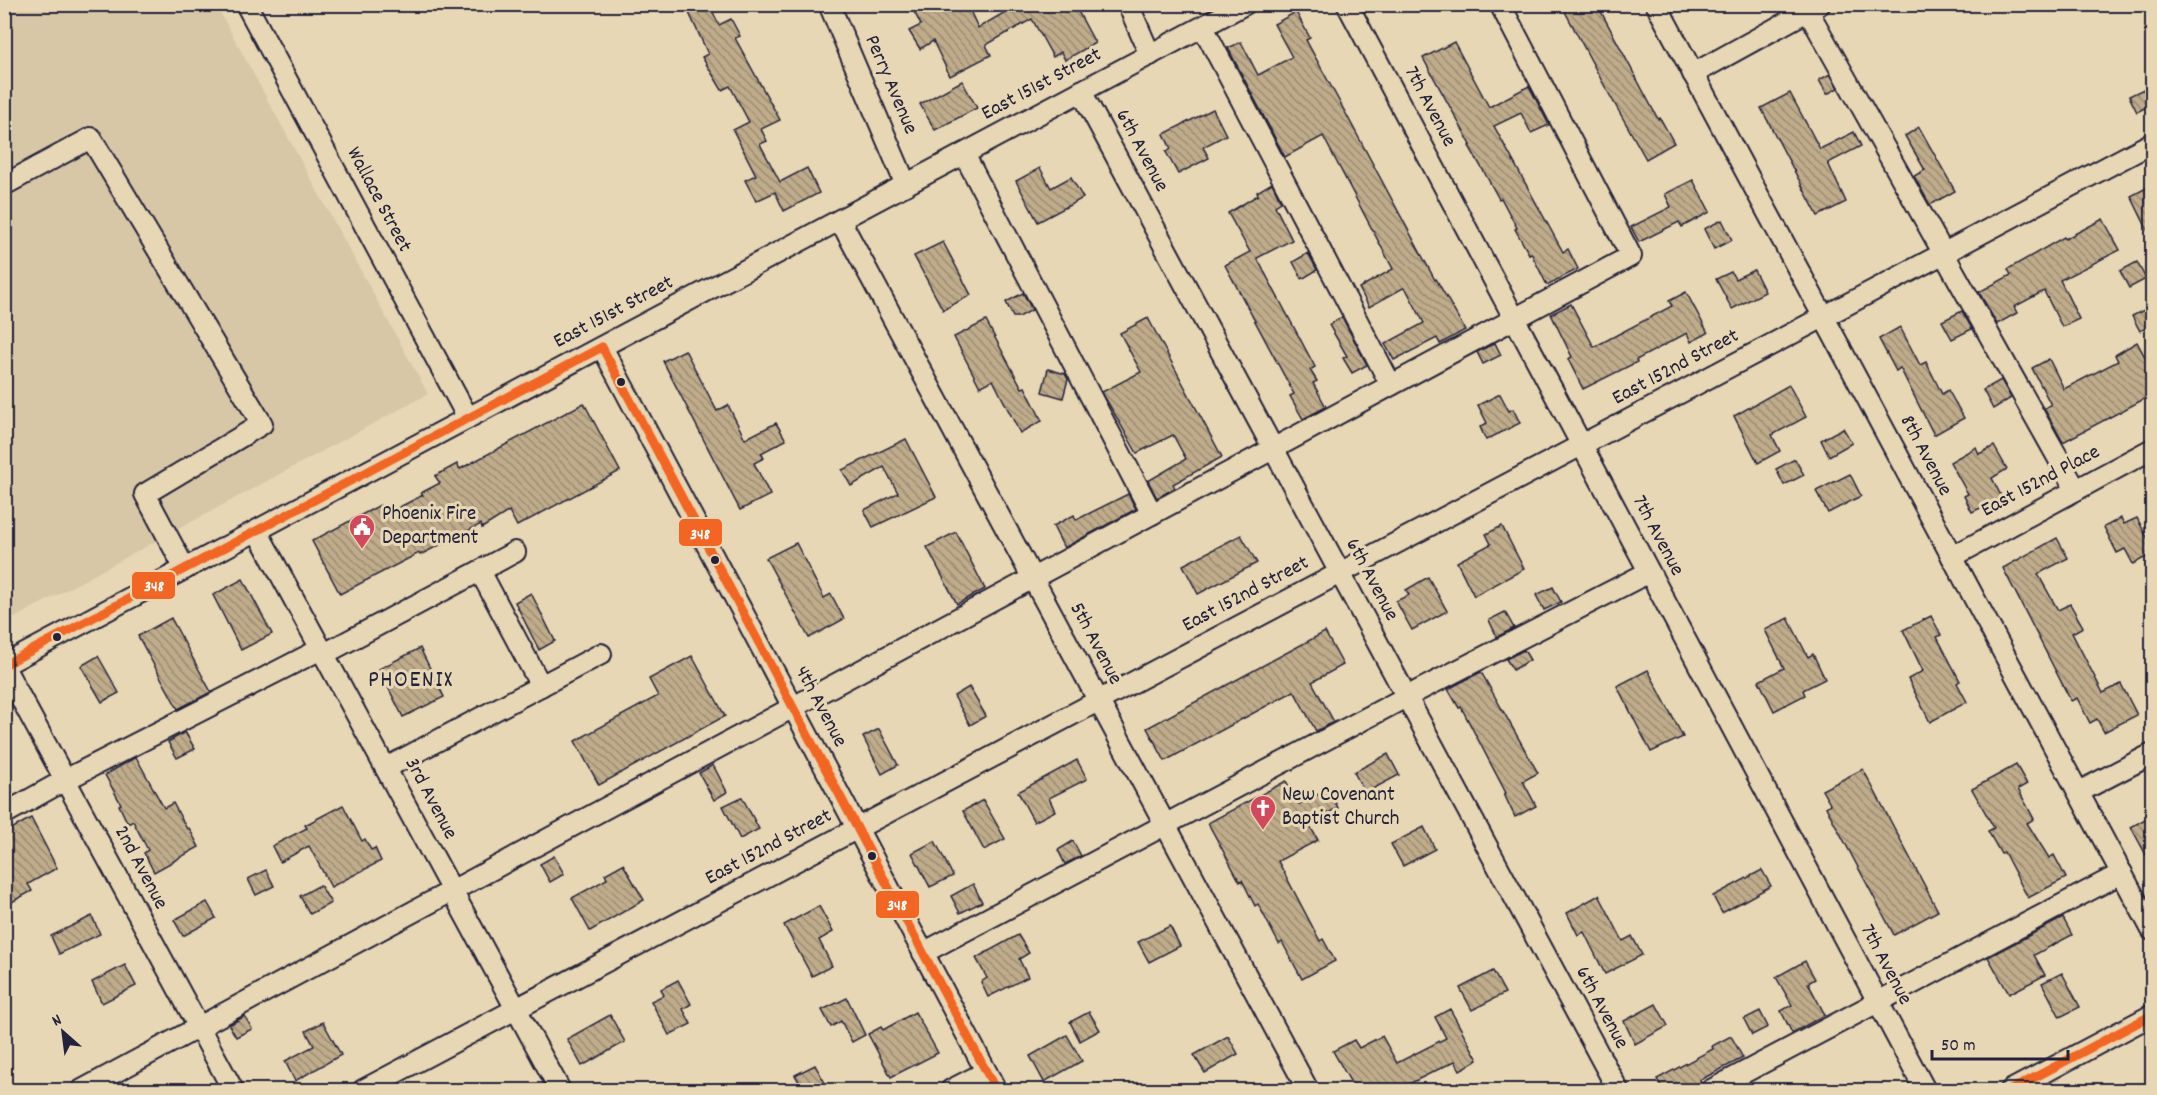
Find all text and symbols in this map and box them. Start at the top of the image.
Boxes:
street label: Perry Avenue [856,31,924,139]
street label: East 151st Street [977,41,1108,129]
street label: 7th Avenue [1395,61,1463,153]
street label: 6th Avenue [1107,104,1175,198]
street label: Wallace Street [338,142,418,258]
street label: East 151st Street [549,269,680,357]
street label: East 152nd Street [1607,322,1745,414]
unlabelled marker [615,376,627,388]
street label: 8th Avenue [1891,410,1959,502]
street label: East 152nd Place [1976,438,2106,526]
street label: 7th Avenue [1623,490,1691,582]
place label: Phoenix Fire Department [382,500,479,554]
public building icon: Phoenix Fire Department [347,512,377,550]
line badge: 348 [678,518,723,547]
text: 348 [690,524,711,547]
street label: 6th Avenue [1337,533,1405,627]
street label: East 152nd Street [1177,549,1315,641]
unlabelled marker [709,554,721,566]
line badge: 348 [131,571,176,600]
text: 348 [144,576,165,599]
street label: 5th Avenue [1061,598,1129,690]
unlabelled marker [51,631,63,643]
street label: 4th Avenue [786,661,854,753]
district label: PHOENIX [368,664,454,698]
street label: 3rd Avenue [396,753,464,845]
place label: New Covenant Baptist Church [1282,781,1399,835]
church icon: New Covenant Baptist Church [1248,793,1278,831]
street label: East 152nd Street [700,802,838,894]
street label: 2nd Avenue [105,821,175,915]
unlabelled marker [866,850,878,862]
line badge: 348 [875,890,920,919]
text: 348 [887,895,908,918]
street label: 7th Avenue [1851,919,1919,1011]
street label: 6th Avenue [1567,961,1635,1055]
north arrow [33,1002,93,1062]
text: N [48,1009,66,1033]
scale bar [1932,1023,2068,1061]
text: 50 m [1941,1034,1976,1059]

